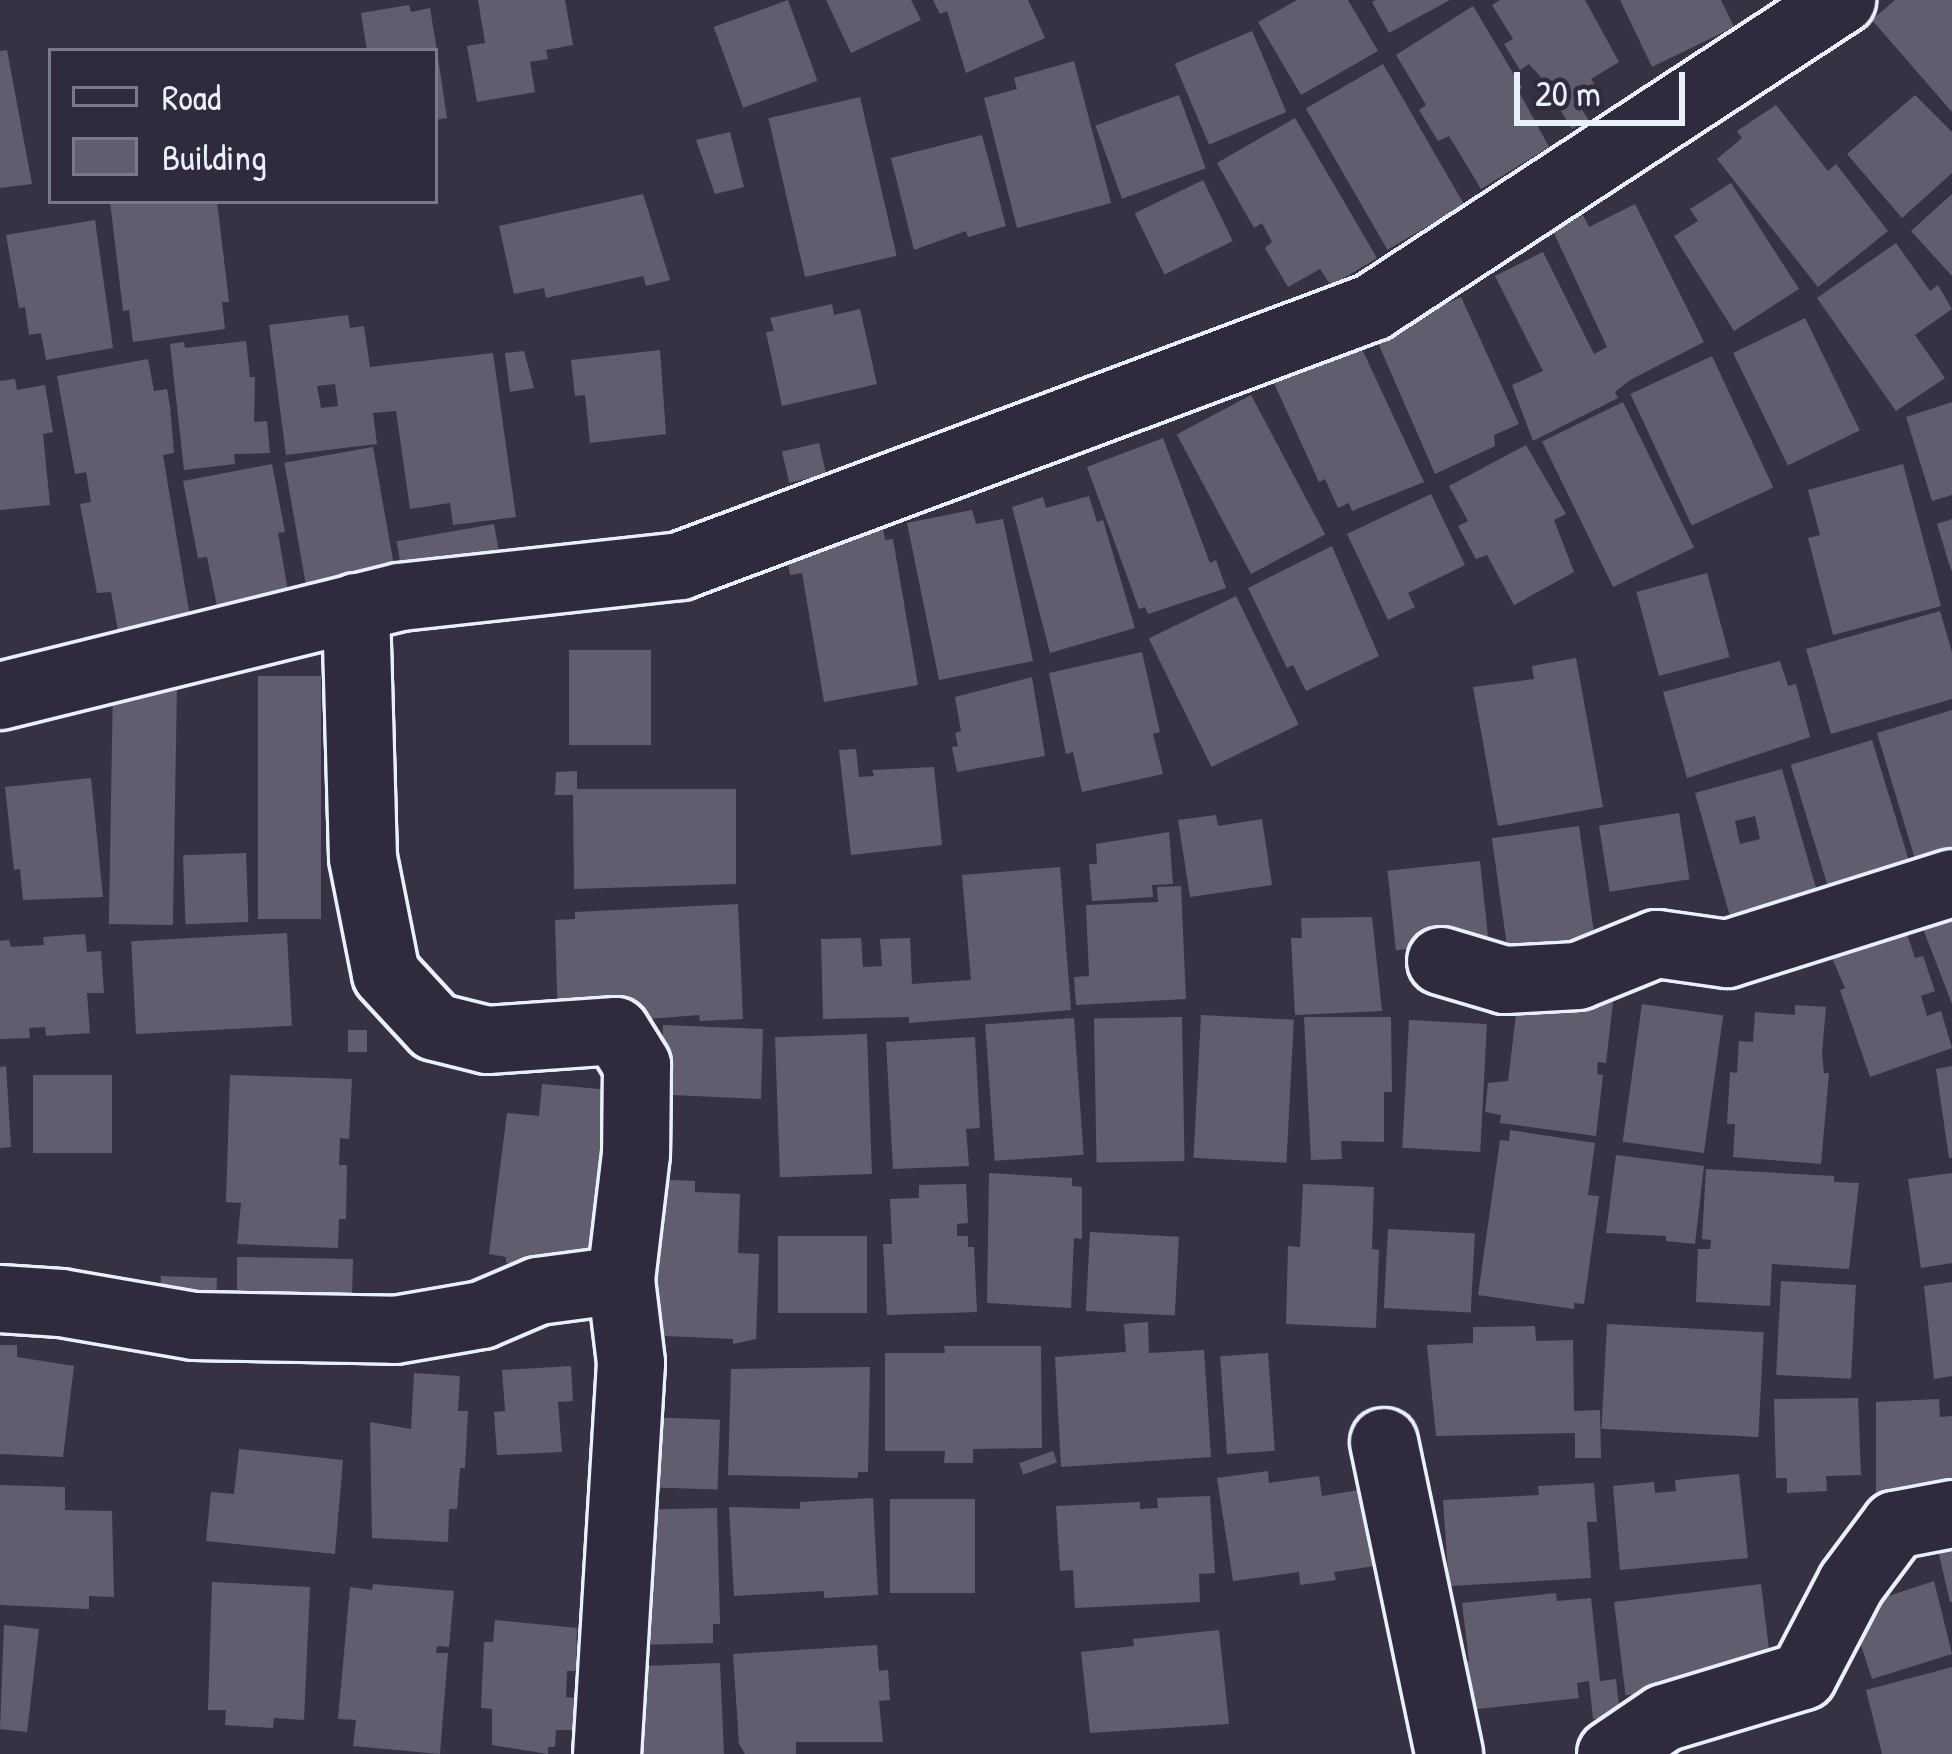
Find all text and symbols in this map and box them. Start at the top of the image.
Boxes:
legend [48,48,438,204]
scale bar [1520,48,1691,122]
text: 20 m [1535,68,1601,117]
text: Road [162,72,221,121]
text: Building [162,132,267,181]

